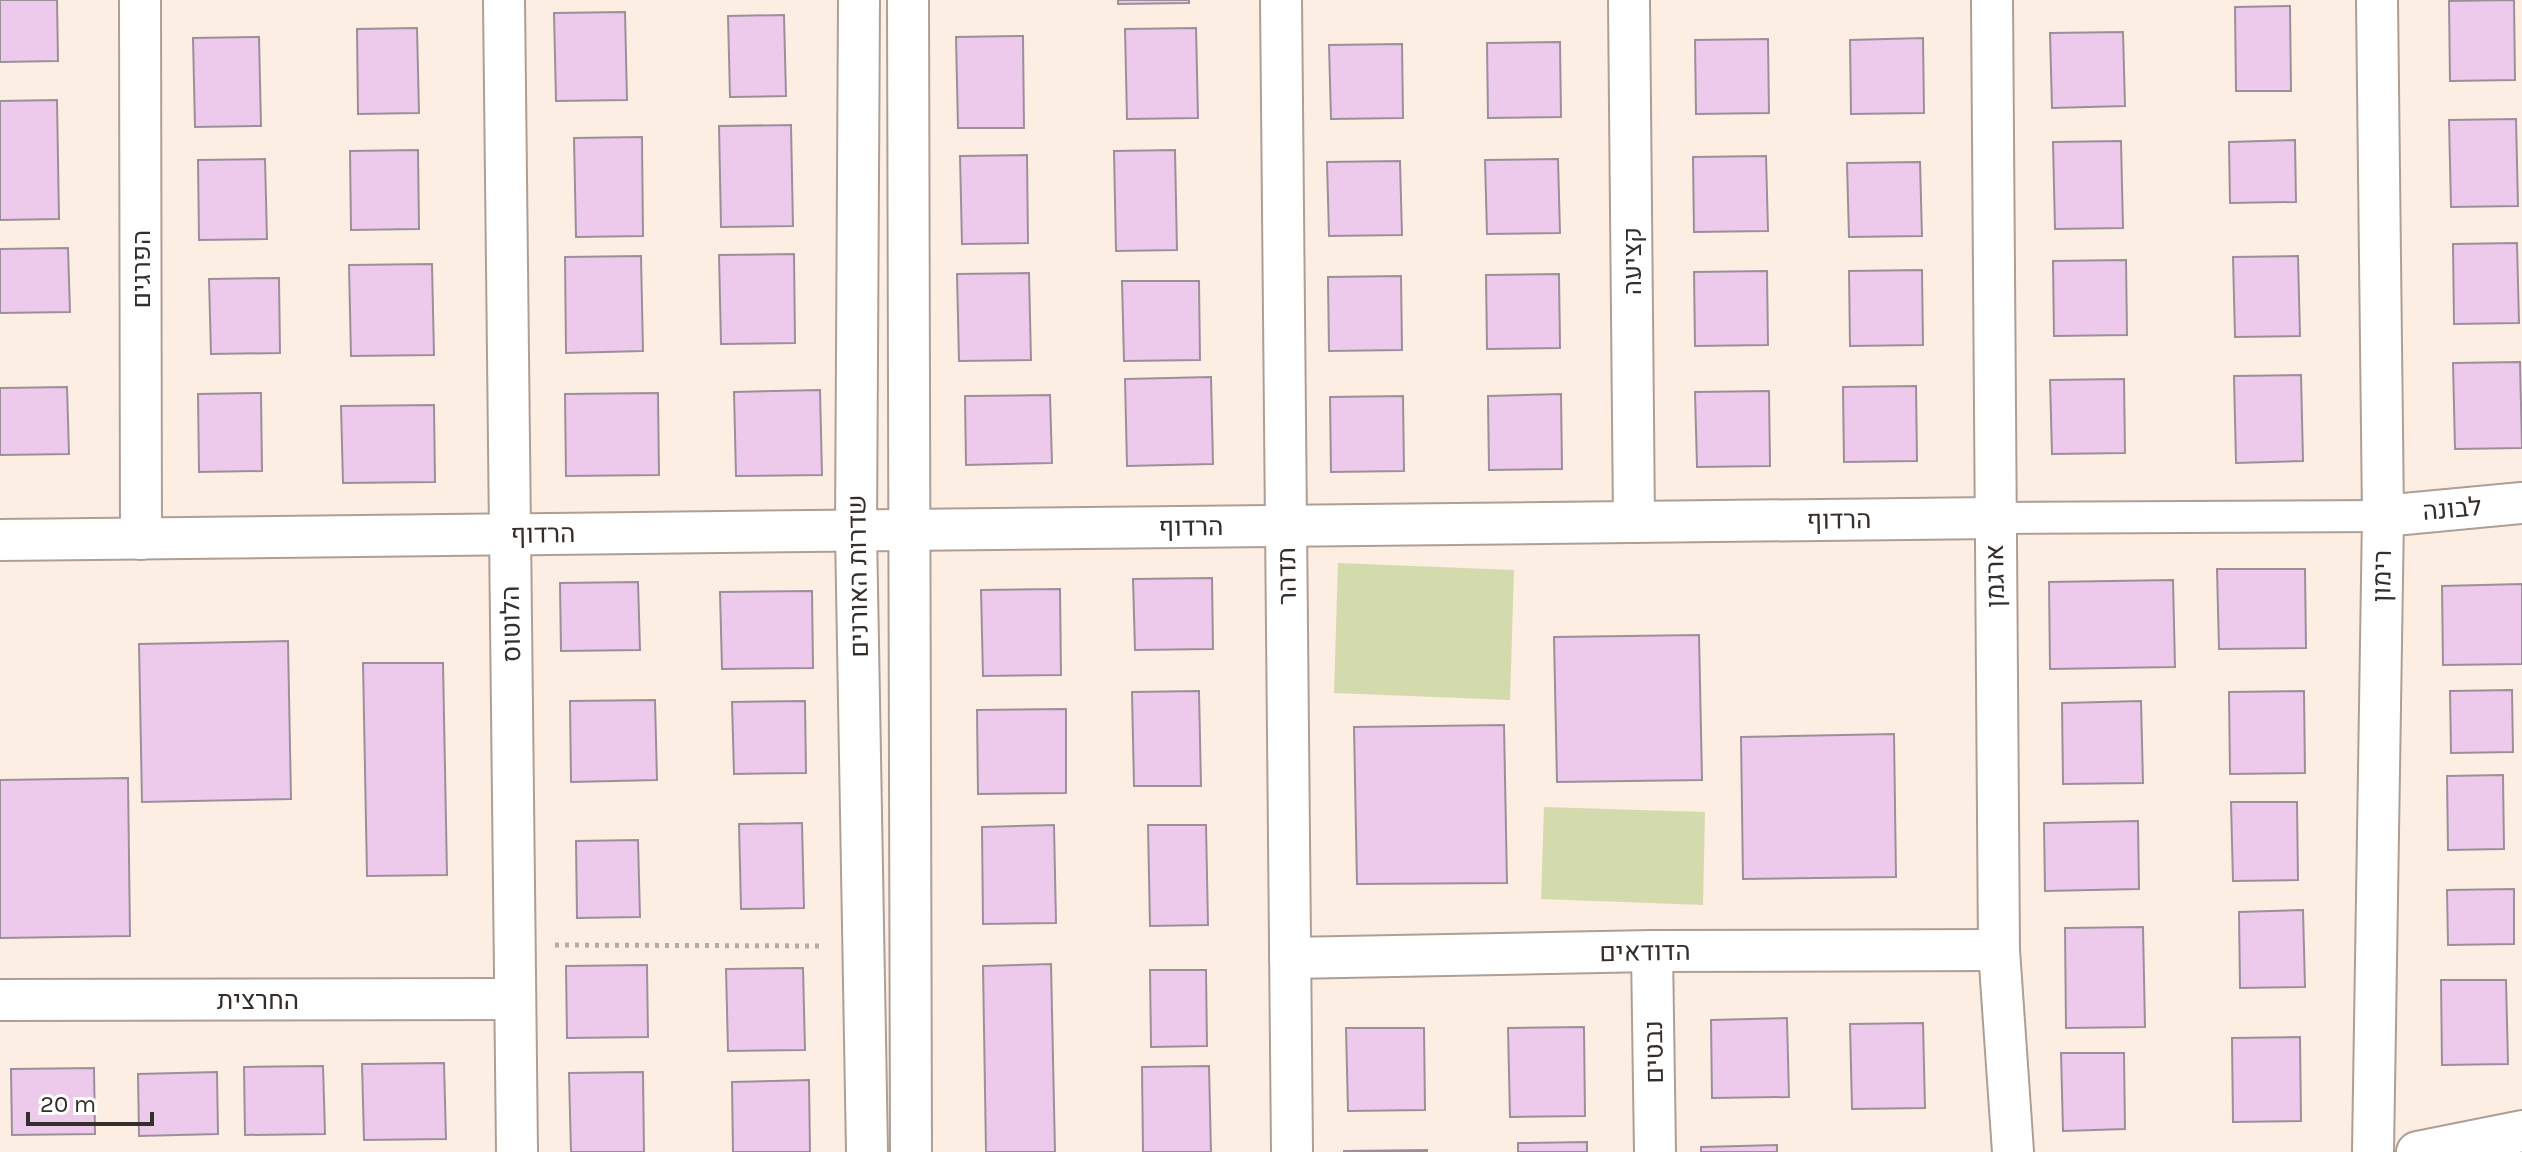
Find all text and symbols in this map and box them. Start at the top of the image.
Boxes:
street label: קציעה [1617,227,1648,295]
street label: הפרגים [126,230,157,308]
street label: לבונה [2421,491,2483,527]
street label: שדרות האורנים [841,494,875,658]
street label: הרדוף [1806,504,1872,536]
street label: הרדוף [1158,511,1224,543]
street label: הרדוף [510,518,576,550]
street label: ארגמן [1979,544,2011,608]
street label: תדהר [1271,547,1303,605]
street label: רימון [2366,550,2398,602]
street label: הלוטוס [495,585,527,663]
street label: הדודאים [1599,936,1691,968]
street label: החרצית [217,985,299,1016]
street label: נבטים [1638,1020,1670,1084]
scale bar [28,1076,152,1126]
text: 20 m [40,1090,96,1118]

